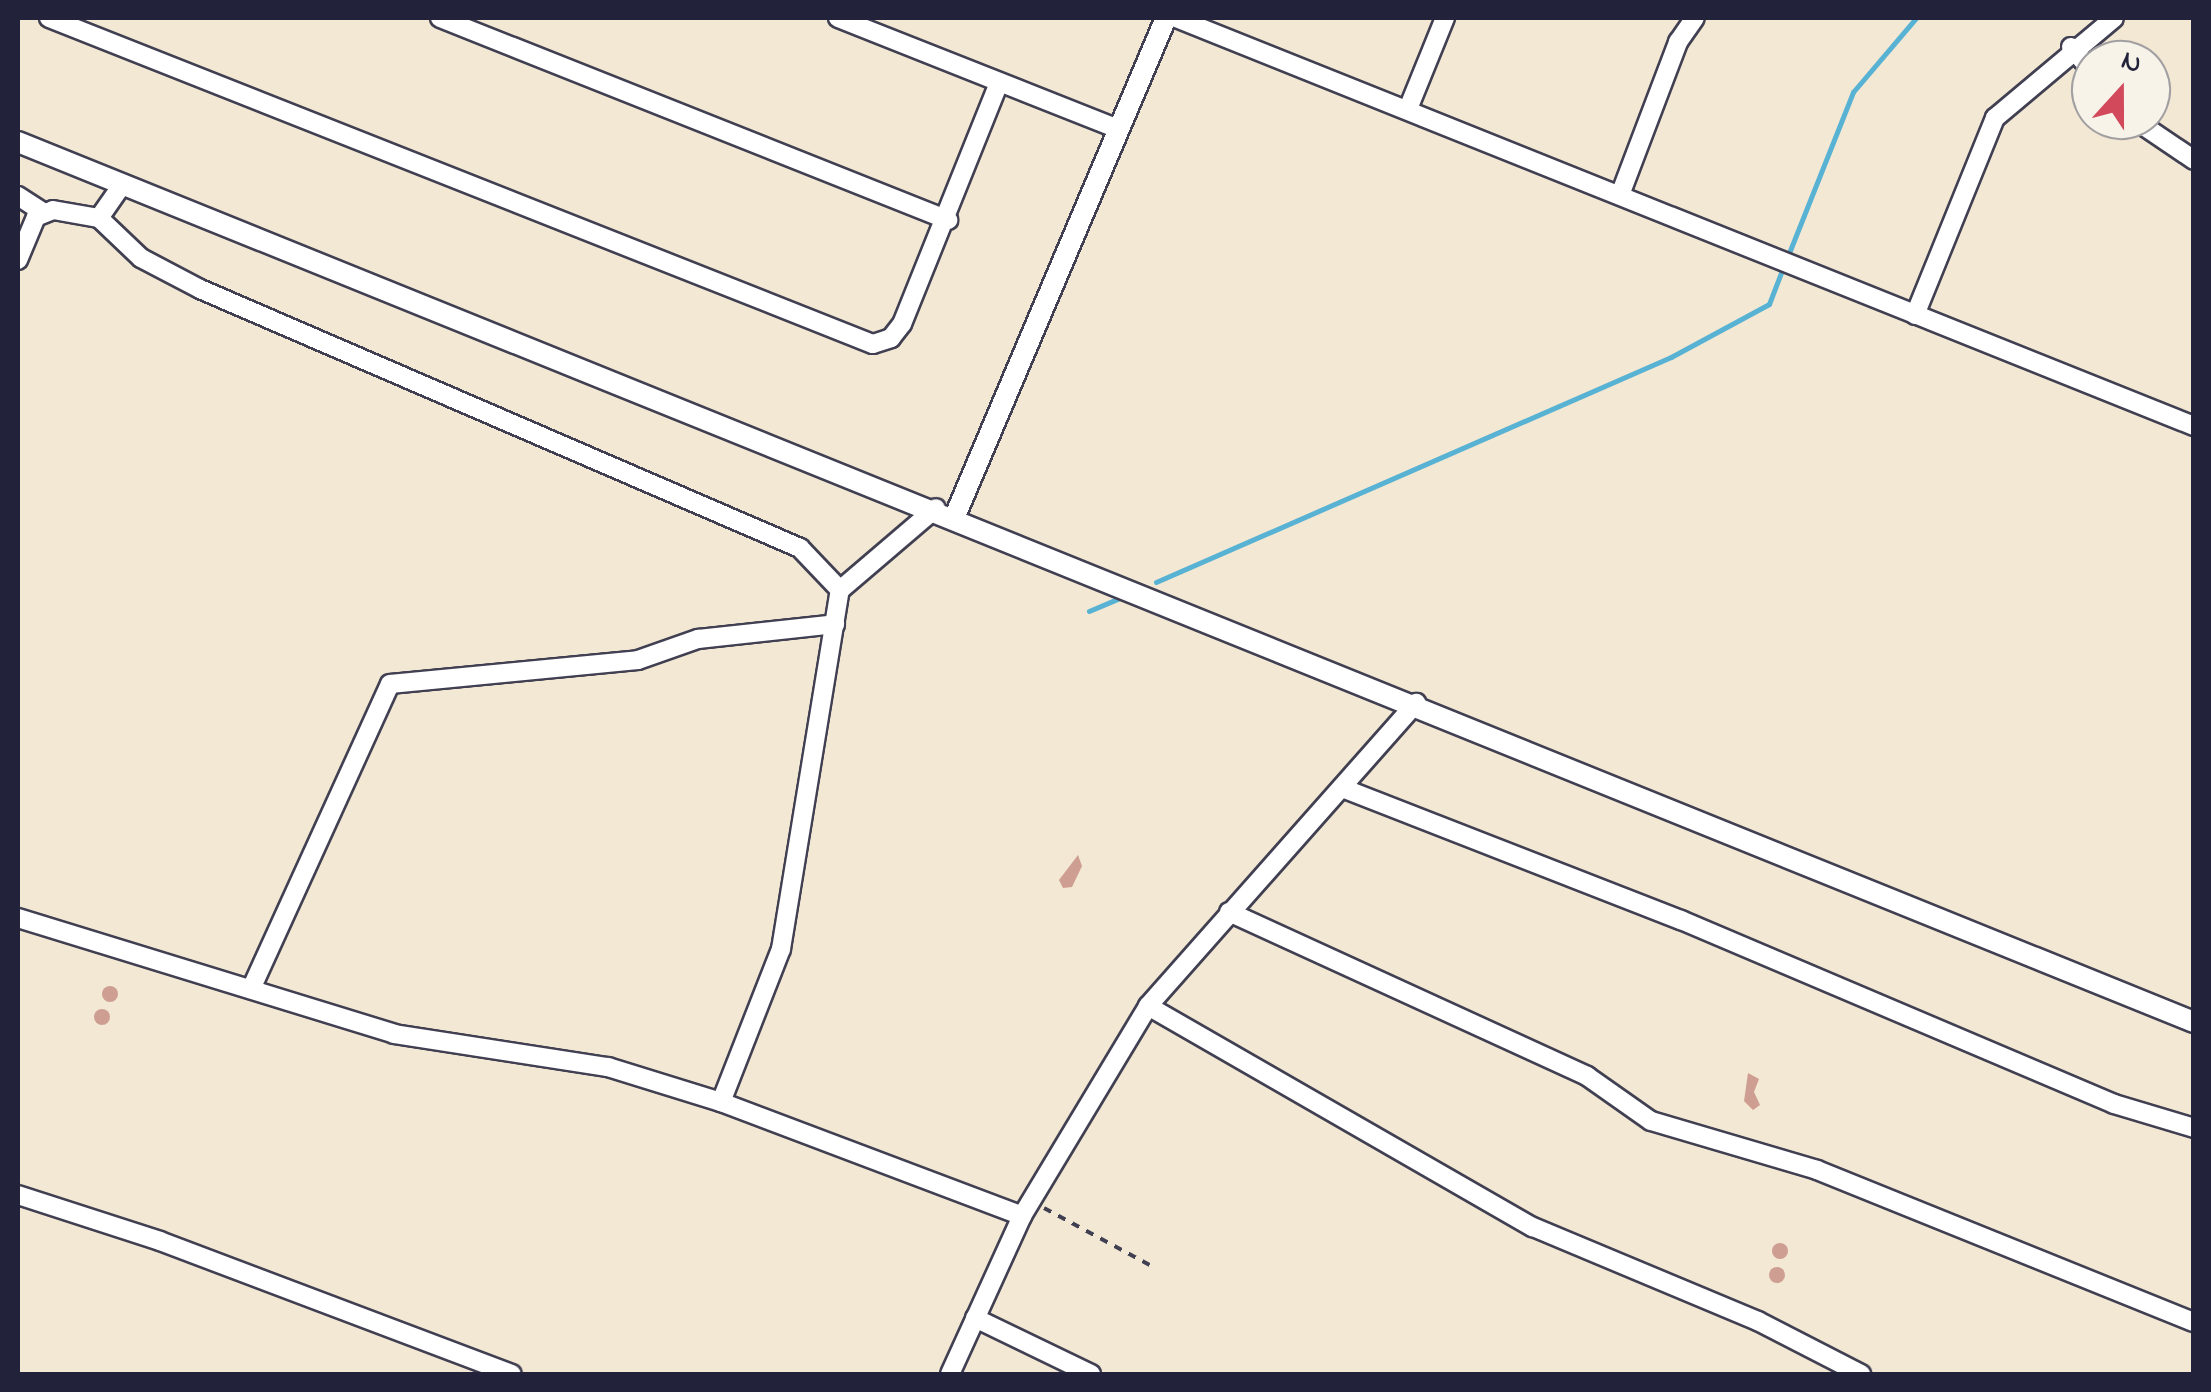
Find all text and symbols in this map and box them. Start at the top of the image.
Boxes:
north arrow [2071,40,2171,140]
text: N [2115,41,2147,86]

